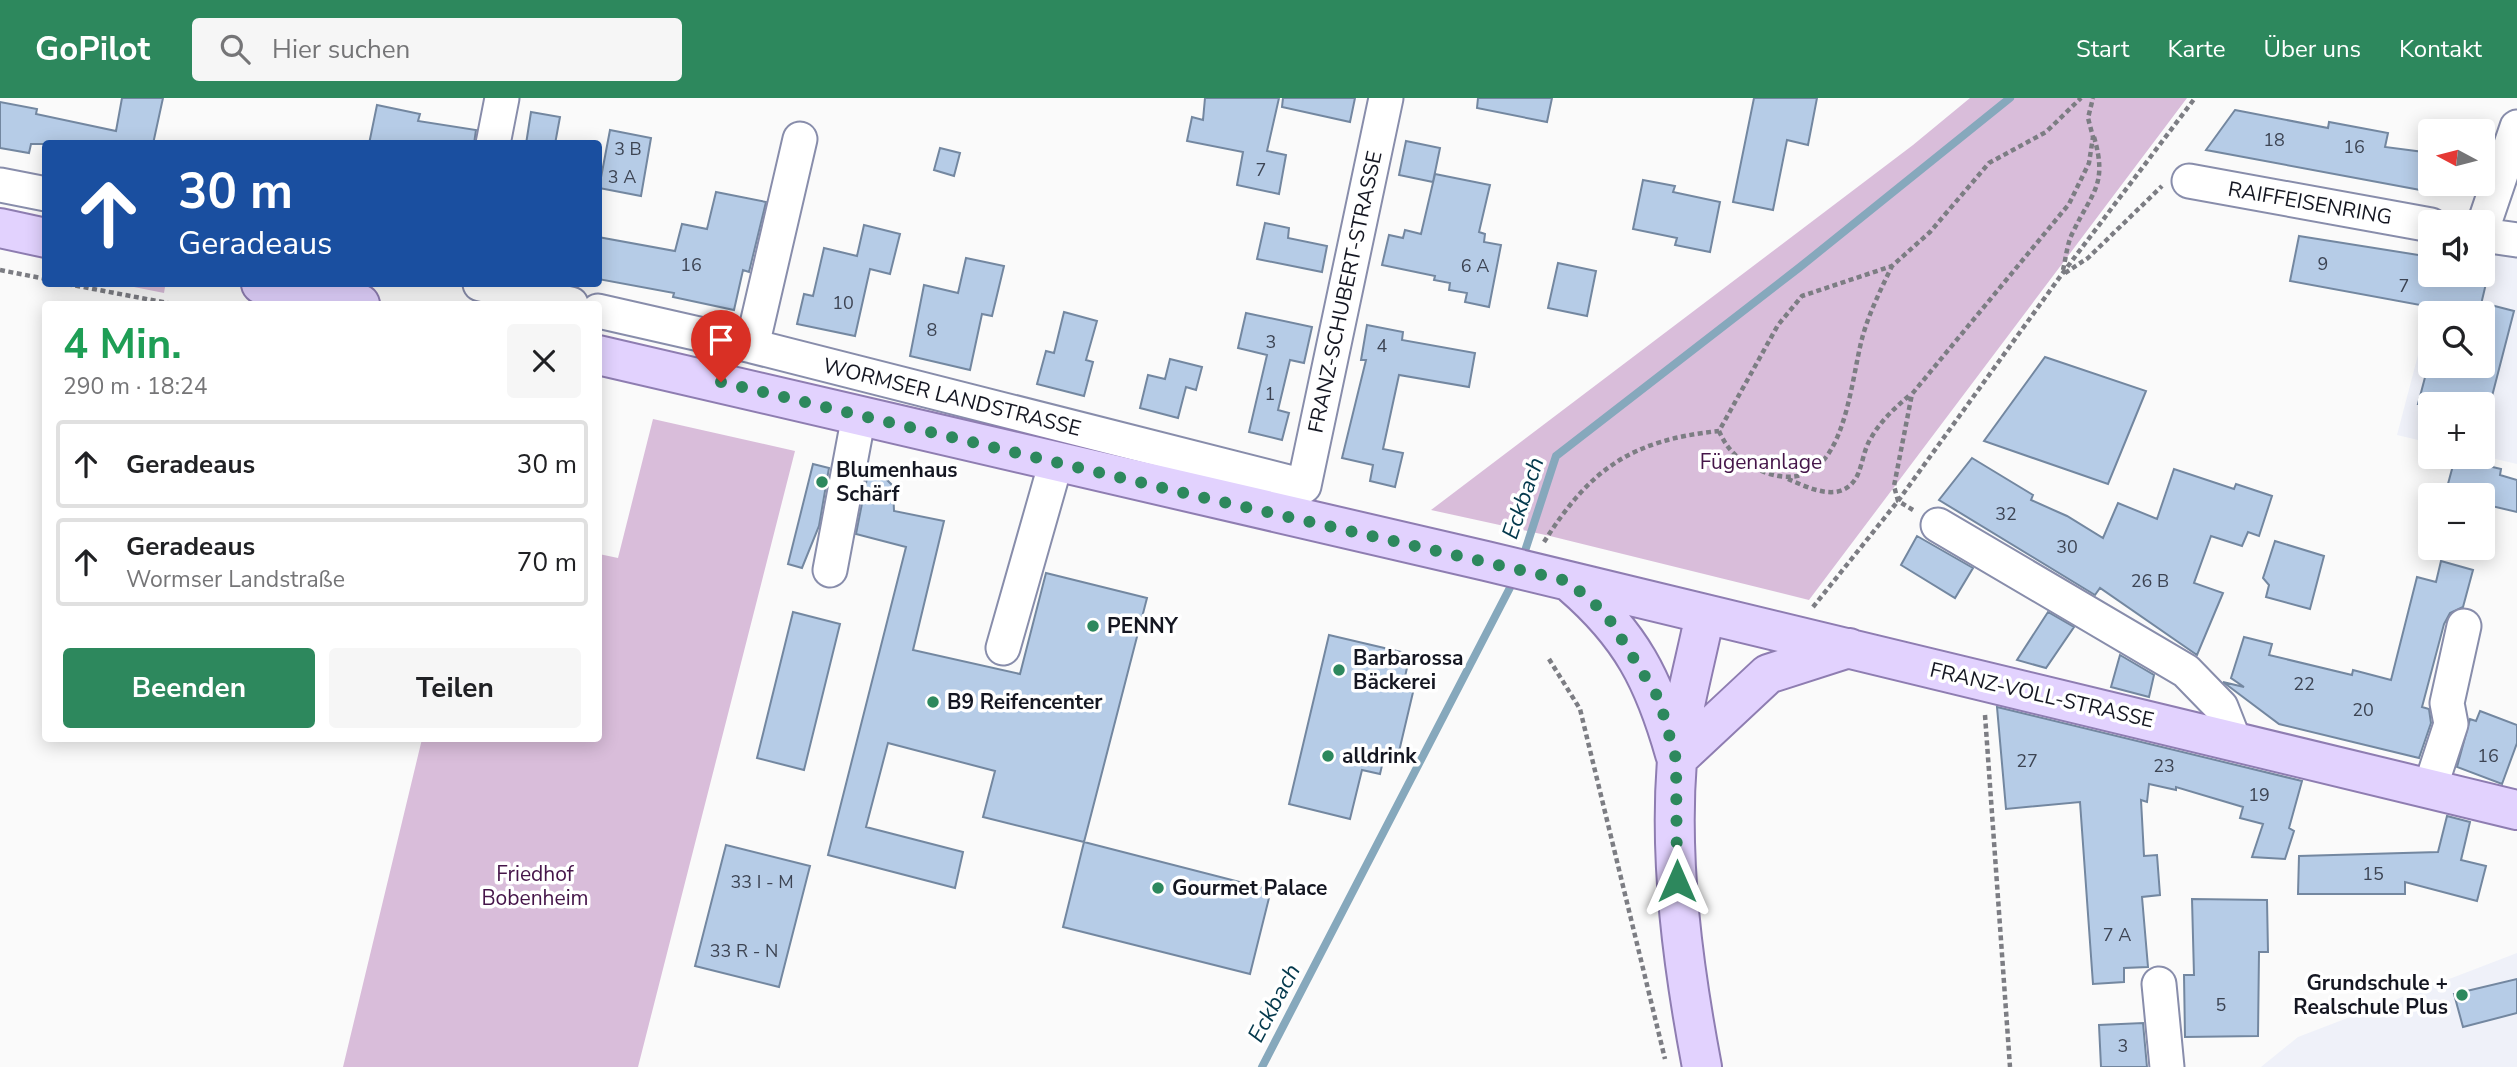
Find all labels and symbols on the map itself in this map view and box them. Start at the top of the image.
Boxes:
north arrow [2418,119,2496,196]
house number: 18 [2263,128,2285,152]
house number: 16 [2343,135,2365,159]
house number: 3 B [614,137,642,161]
street label: FRANZ-SCHUBERT-STRASSE [1301,149,1389,435]
house number: 7 [1256,158,1266,182]
house number: 3 A [608,165,636,189]
street label: RAIFFEISENRING [2226,175,2394,231]
house number: 9 [2318,252,2328,276]
house number: 16 [680,253,702,277]
house number: 6 A [1461,254,1489,278]
house number: 7 [2399,274,2409,298]
house number: 10 [832,291,854,315]
pin [691,310,751,382]
house number: 8 [927,318,937,342]
house number: 3 [1266,330,1276,354]
house number: 4 [1377,334,1388,358]
street label: WORMSER LANDSTRASSE [820,351,1084,443]
house number: 1 [1265,382,1275,406]
park label: Fügenanlage [1700,448,1822,476]
water label: Eckbach [1495,453,1551,543]
place label: Blumenhaus Schärf [836,456,958,508]
marker: Blumenhaus Schärf [814,474,830,490]
house number: 32 [1995,502,2017,526]
house number: 30 [2056,535,2078,559]
house number: 26 B [2131,569,2169,593]
place label: PENNY [1107,612,1179,640]
marker: PENNY [1085,618,1101,634]
place label: Barbarossa Bäckerei [1353,644,1463,696]
street label: FRANZ-VOLL-STRASSE [1927,656,2157,734]
marker: Barbarossa Bäckerei [1331,662,1347,678]
house number: 22 [2293,672,2315,696]
place label: B9 Reifencenter [947,688,1103,716]
marker: B9 Reifencenter [925,694,941,710]
house number: 20 [2352,698,2374,722]
place label: alldrink [1342,742,1417,770]
house number: 16 [2477,744,2499,768]
marker: alldrink [1320,748,1336,764]
house number: 27 [2016,749,2038,773]
house number: 23 [2153,754,2175,778]
house number: 19 [2248,783,2270,807]
position arrow [1640,844,1714,918]
park label: Friedhof Bobenheim [481,860,589,912]
house number: 15 [2362,862,2384,886]
house number: 33 I - M [730,870,794,894]
place label: Gourmet Palace [1172,874,1327,902]
marker: Gourmet Palace [1150,880,1166,896]
house number: 7 A [2103,923,2131,947]
house number: 33 R - N [710,939,778,963]
water label: Eckbach [1240,958,1308,1048]
place label: Grundschule + Realschule Plus [2293,969,2448,1021]
marker: Grundschule + Realschule Plus [2454,987,2470,1003]
house number: 5 [2216,993,2226,1017]
house number: 3 [2118,1034,2128,1058]

